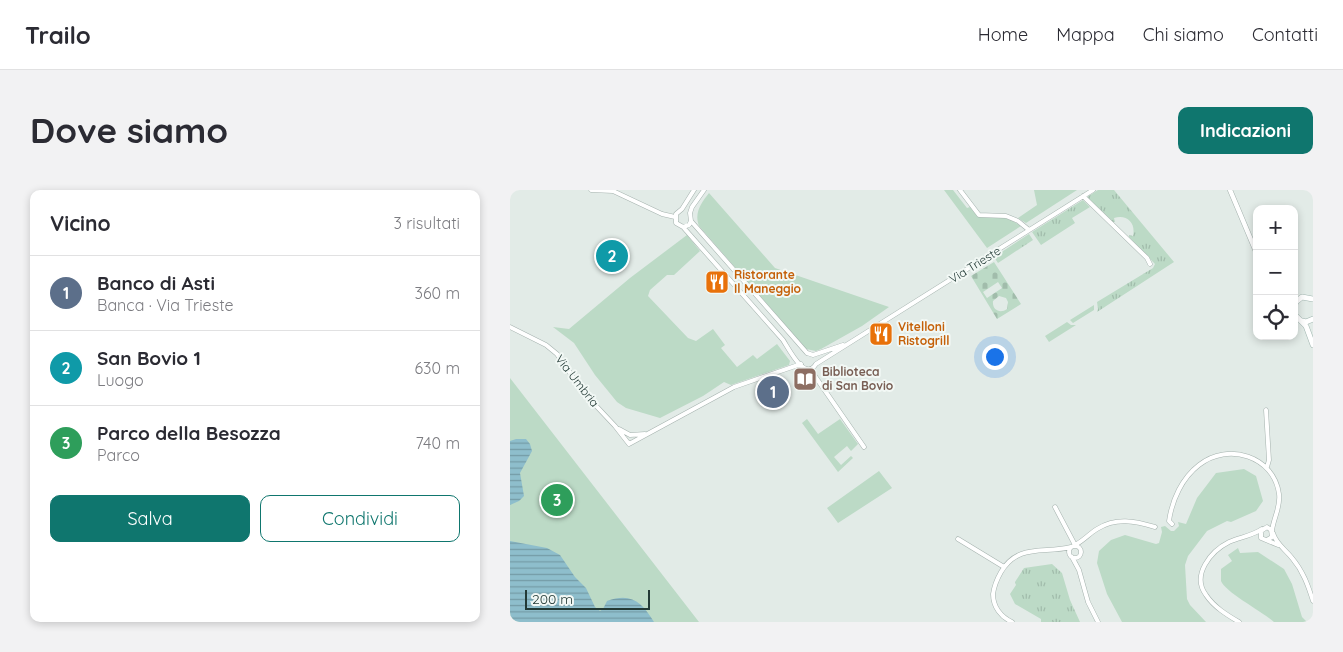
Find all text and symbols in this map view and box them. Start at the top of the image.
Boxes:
text: Trailo [25,20,91,50]
text: Home [978,23,1028,46]
text: Mappa [1056,23,1115,46]
text: Chi siamo [1143,23,1224,46]
text: Contatti [1252,23,1318,46]
button: Indicazioni [1178,107,1313,154]
text: Dove siamo [30,108,228,152]
map controls [1253,205,1298,340]
button: + [1253,205,1298,250]
text: Vicino [50,210,111,236]
text: 3 risultati [393,213,460,233]
pin: 2 [596,237,628,275]
street label: Via Trieste [946,243,1003,286]
button: − [1253,250,1298,295]
place label: Ristorante Il Maneggio [734,267,802,296]
restaurant icon: Ristorante Il Maneggio [704,269,730,295]
text: Banco di Asti [97,271,215,295]
text: 1 [63,283,69,303]
text: 360 m [415,283,460,303]
text: Banca · Via Trieste [97,295,234,315]
button: locate [1253,295,1298,340]
place label: Vitelloni Ristogrill [898,319,949,348]
restaurant icon: Vitelloni Ristogrill [868,321,894,347]
your location [982,344,1008,370]
text: San Bovio 1 [97,346,201,370]
street label: Via Umbria [552,352,602,410]
text: 2 [61,358,71,378]
text: 630 m [415,358,460,378]
place label: Biblioteca di San Bovio [822,364,894,393]
library icon: Biblioteca di San Bovio [792,366,818,392]
text: Luogo [97,370,144,390]
pin: 1 [757,373,789,411]
text: Parco della Besozza [97,421,281,445]
text: 3 [62,433,70,453]
text: 740 m [416,433,460,453]
text: Parco [97,445,140,465]
pin: 3 [541,481,573,519]
button: Salva [50,495,250,542]
button: Condividi [260,495,460,542]
scale bar [525,587,650,610]
text: 200 m [532,590,573,608]

